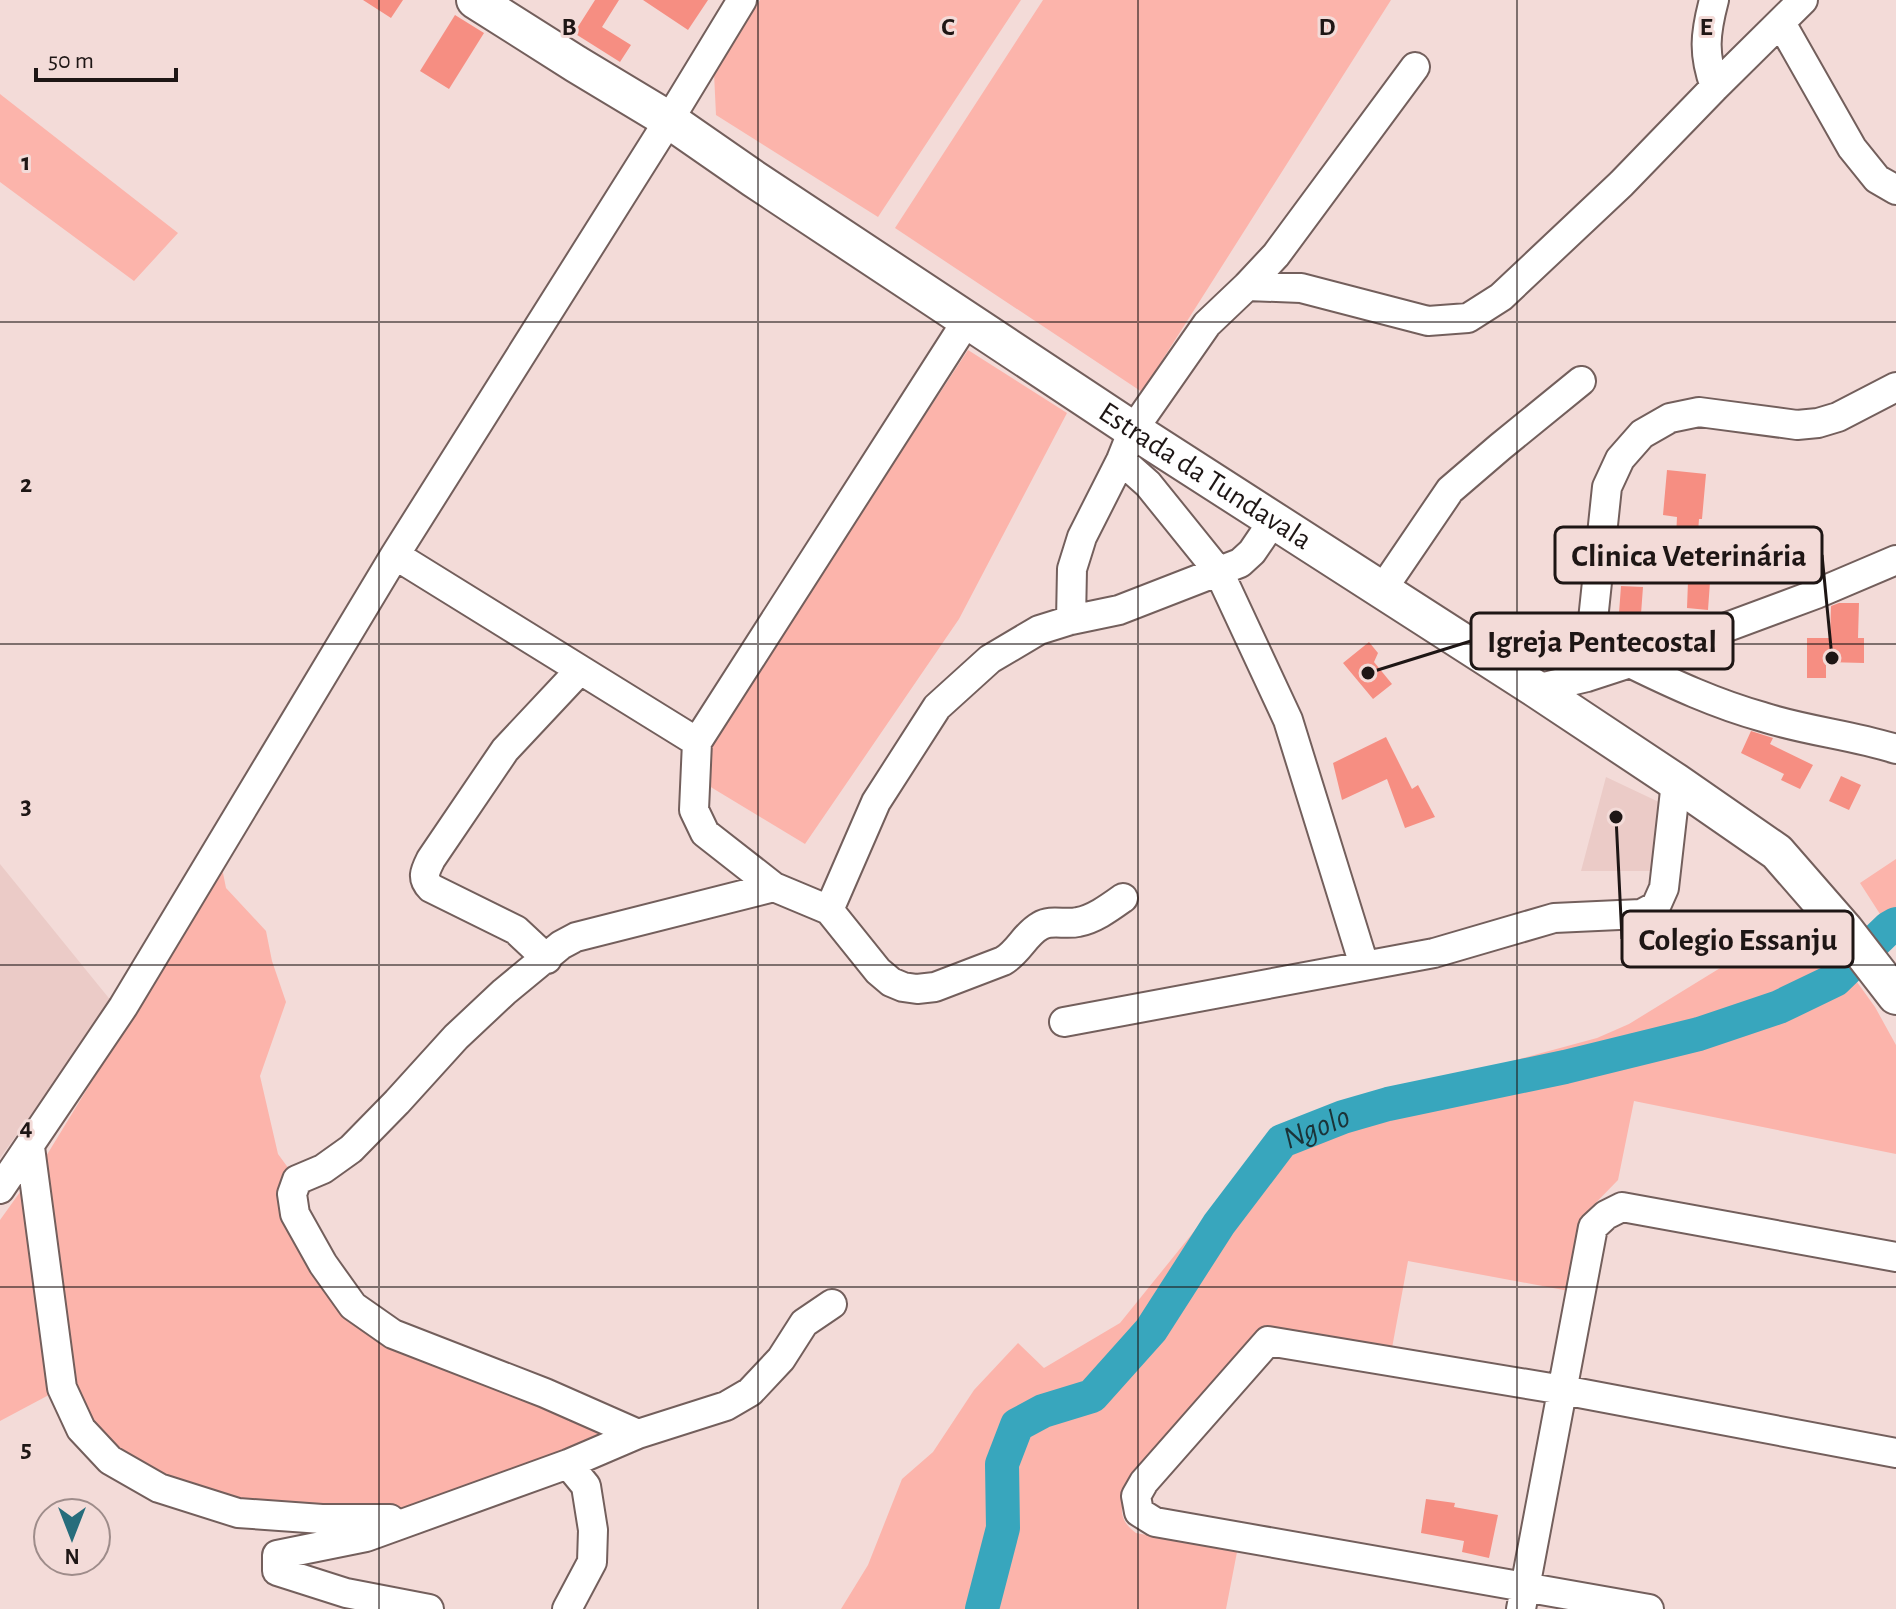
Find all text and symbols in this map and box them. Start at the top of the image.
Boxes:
text: B [561,14,577,40]
text: C [941,14,955,40]
text: D [1318,14,1336,40]
text: E [1699,14,1713,40]
scale bar [36,32,176,82]
text: 50 m [48,49,94,73]
text: 1 [21,149,31,175]
street label: Estrada da Tundavala [1093,397,1317,556]
text: 2 [20,471,32,497]
callout: Clinica Veterinária [1555,527,1822,583]
text: Clinica Veterinária [1571,540,1807,572]
callout: Igreja Pentecostal [1471,613,1733,669]
text: Igreja Pentecostal [1487,626,1717,658]
text: 3 [20,793,32,819]
callout: Colegio Essanju [1622,911,1853,967]
text: Colegio Essanju [1639,924,1838,956]
water label: Ngolo [1279,1100,1354,1155]
text: 4 [19,1114,33,1140]
text: 5 [20,1436,32,1462]
north arrow [32,1497,112,1577]
text: N [64,1545,80,1567]

